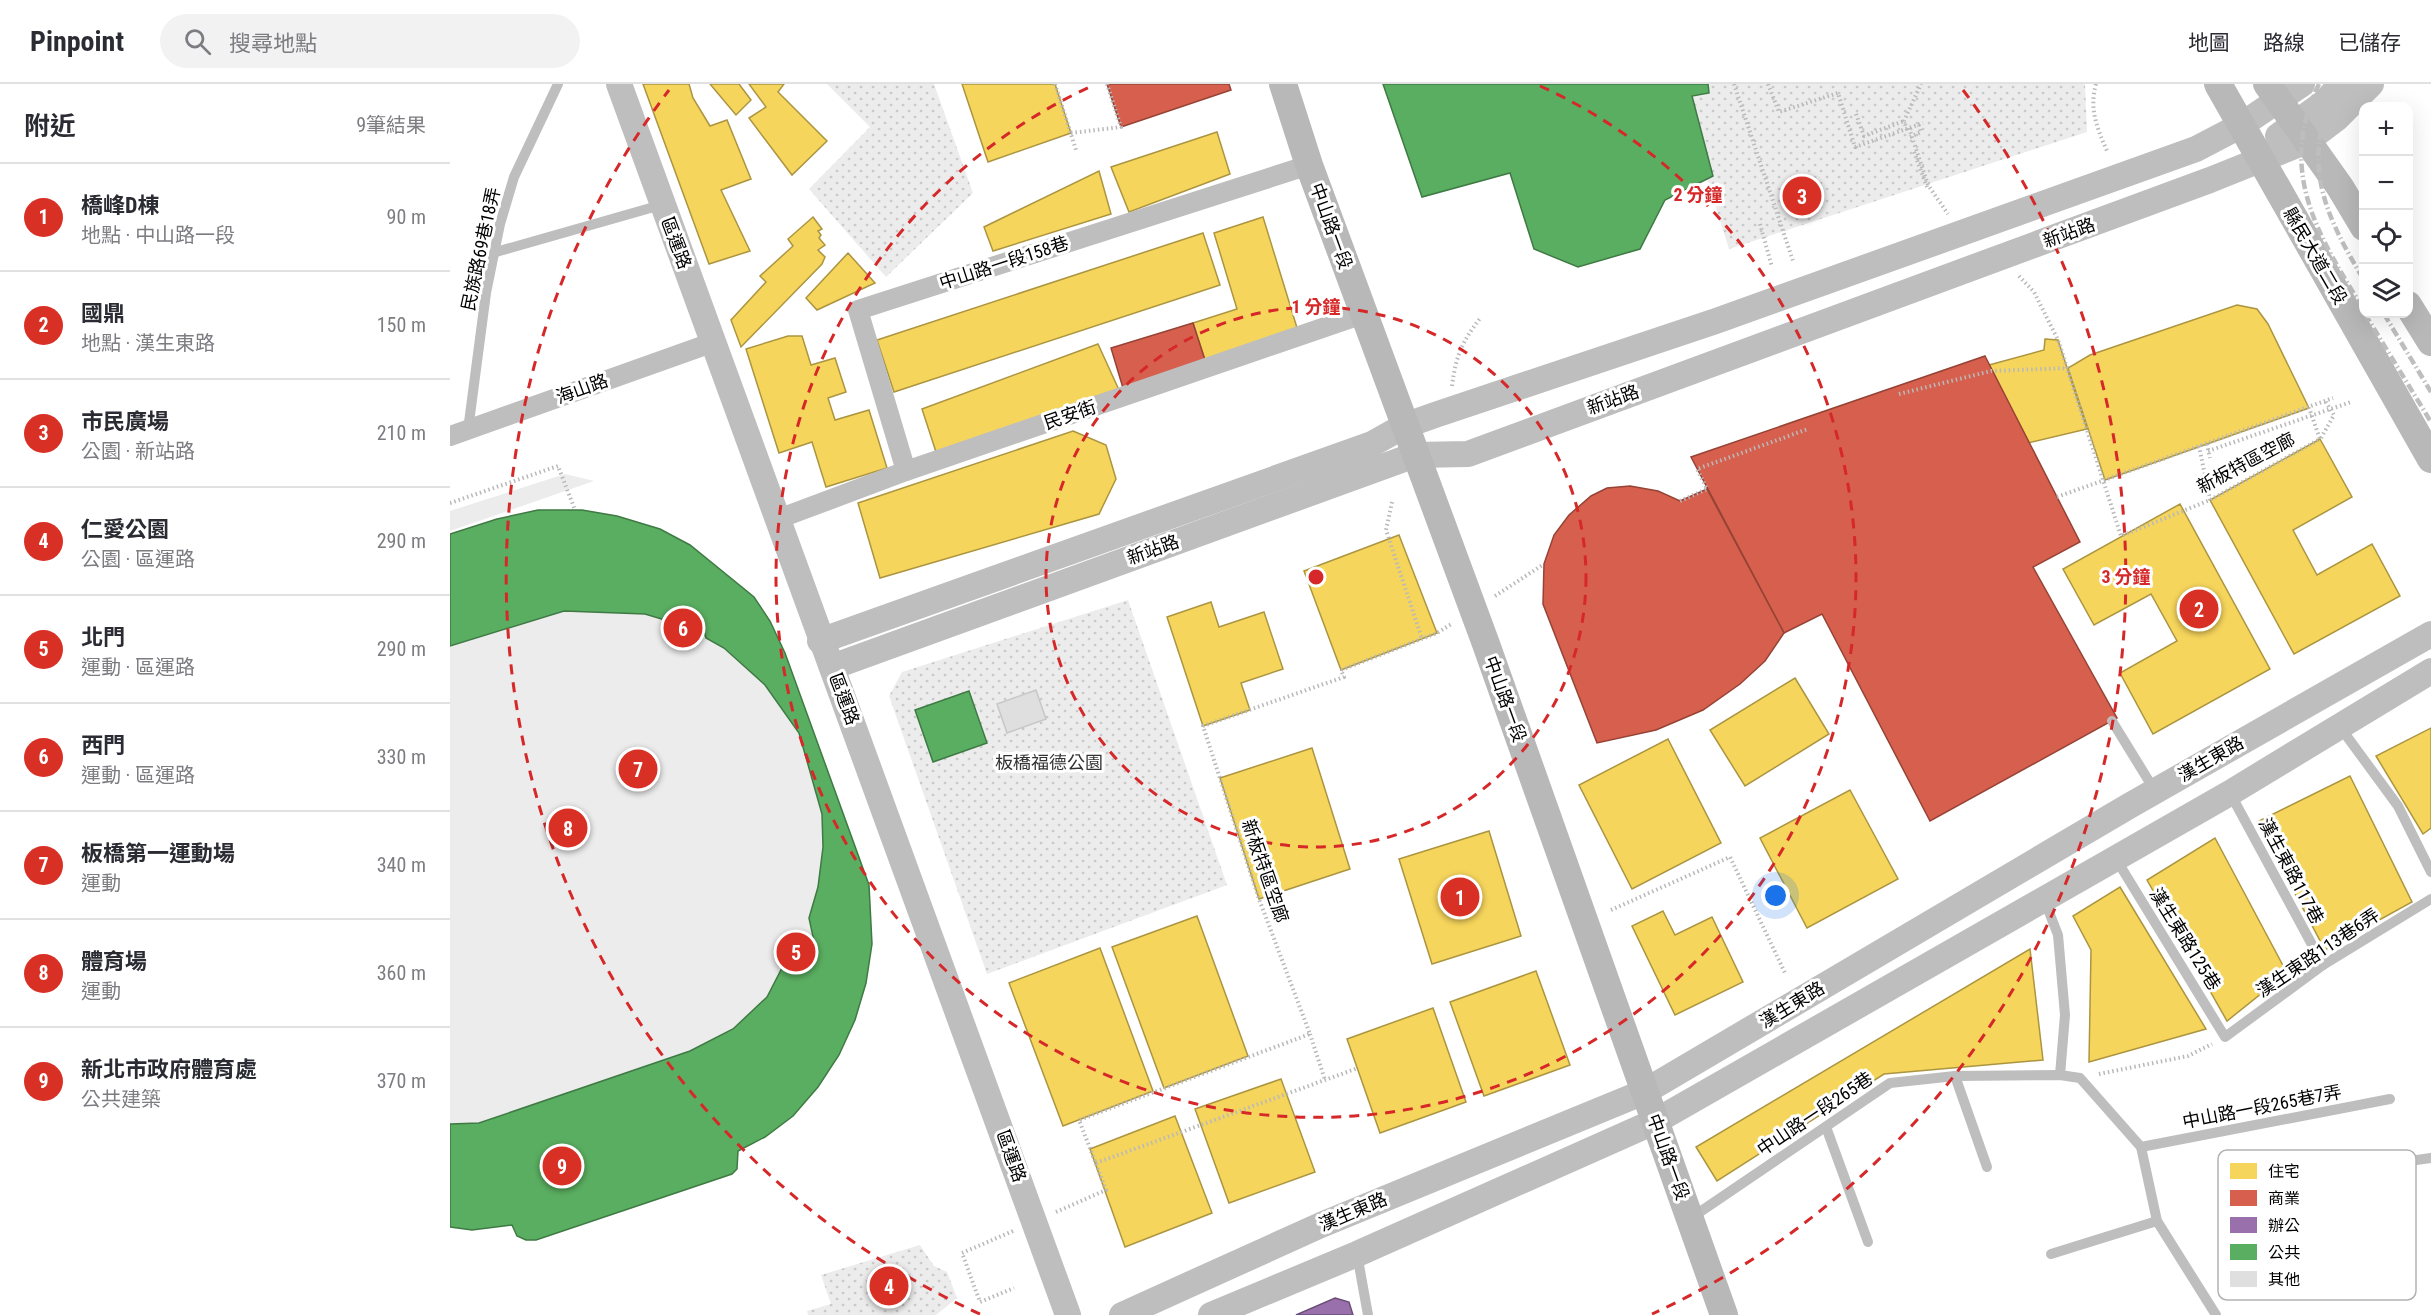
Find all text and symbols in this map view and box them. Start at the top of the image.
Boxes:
search box [160,14,580,68]
text: Pinpoint [30,25,124,58]
icon: search [181,25,214,58]
text: 搜尋地點 [229,31,317,56]
text: 地圖 [2188,31,2230,55]
text: 路線 [2263,31,2305,55]
text: 已儲存 [2338,31,2401,55]
map controls [2359,102,2413,318]
button: + [2359,102,2413,156]
text: 附近 [24,111,76,141]
text: 9筆結果 [356,113,426,137]
button: − [2359,156,2413,210]
pin: 3 [1782,174,1822,218]
street label: 中山路一段 [1306,180,1357,272]
text: 2 分鐘 [1673,184,1723,205]
street label: 民族路69巷18弄 [457,185,504,312]
text: 橋峰D棟 [81,193,159,218]
street label: 縣民大道二段 [2279,204,2352,308]
text: 1 [38,205,49,229]
text: 90 m [387,205,426,229]
button: locate [2359,210,2413,264]
street label: 新站路 [2040,213,2098,252]
street label: 區運路 [657,214,696,272]
text: 地點 · 中山路一段 [81,223,235,247]
street label: 中山路一段158巷 [937,232,1071,293]
button: layers [2359,264,2413,318]
text: 1 分鐘 [1291,296,1341,317]
text: 國鼎 [81,301,125,326]
text: 2 [38,313,49,337]
text: 150 m [377,313,426,337]
text: 地點 · 漢生東路 [81,331,215,355]
street label: 海山路 [553,369,611,408]
street label: 新站路 [1584,380,1642,419]
street label: 民安街 [1041,396,1099,433]
text: 市民廣場 [81,409,169,434]
text: 3 [38,421,49,445]
text: 210 m [377,421,426,445]
street label: 新板特區空廊 [2193,428,2298,497]
text: 公園 · 新站路 [81,439,195,463]
text: 仁愛公園 [81,517,169,542]
text: 4 [38,529,49,553]
text: 290 m [377,529,426,553]
street label: 新站路 [1124,530,1182,569]
text: 公園 · 區運路 [81,547,195,571]
text: 3 分鐘 [2101,566,2151,587]
centre of rings [1306,567,1326,587]
pin: 2 [2180,586,2218,632]
pin: 6 [664,606,702,650]
text: 北門 [81,625,125,650]
text: 5 [38,637,49,661]
text: 290 m [377,637,426,661]
street label: 中山路一段 [1480,653,1531,745]
text: 運動 · 區運路 [81,655,195,679]
street label: 區運路 [825,670,864,728]
street label: 漢生東路 [2174,731,2247,786]
text: 西門 [81,733,125,758]
text: 6 [38,745,49,769]
text: 330 m [377,745,426,769]
pin: 7 [618,746,657,792]
park label: 板橋福德公園 [995,752,1103,773]
text: 運動 · 區運路 [81,763,195,787]
pin: 8 [548,806,588,850]
street label: 漢生東路117巷 [2255,814,2328,927]
street label: 新板特區空廊 [1238,816,1293,925]
text: 板橋第一運動場 [81,841,235,866]
text: 7 [38,853,49,877]
text: 340 m [377,853,426,877]
text: 運動 [81,871,121,895]
pin: 1 [1440,874,1480,920]
your location [1761,881,1790,910]
street label: 漢生東路125巷 [2146,884,2225,994]
street label: 漢生東路113巷6弄 [2252,904,2383,1001]
pin: 5 [776,930,816,974]
text: 體育場 [81,949,147,974]
text: 8 [38,961,49,985]
text: 360 m [377,961,426,985]
street label: 漢生東路 [1755,977,1828,1032]
text: 運動 [81,979,121,1003]
text: 新北市政府體育處 [81,1057,257,1082]
street label: 中山路一段265巷 [1753,1067,1876,1160]
text: 9 [38,1069,49,1093]
text: 370 m [377,1069,426,1093]
street label: 中山路一段265巷7弄 [2181,1081,2343,1132]
text: 公共建築 [81,1087,161,1111]
street label: 中山路一段 [1643,1111,1694,1203]
street label: 區運路 [992,1127,1031,1185]
pin: 9 [542,1144,582,1188]
legend [2218,1150,2416,1300]
text: 住宅 [2268,1162,2300,1181]
street label: 漢生東路 [1316,1188,1390,1235]
text: 商業 [2268,1189,2300,1208]
text: 辦公 [2268,1216,2300,1235]
text: 公共 [2268,1243,2300,1262]
pin: 4 [870,1264,908,1308]
text: 其他 [2268,1270,2300,1289]

